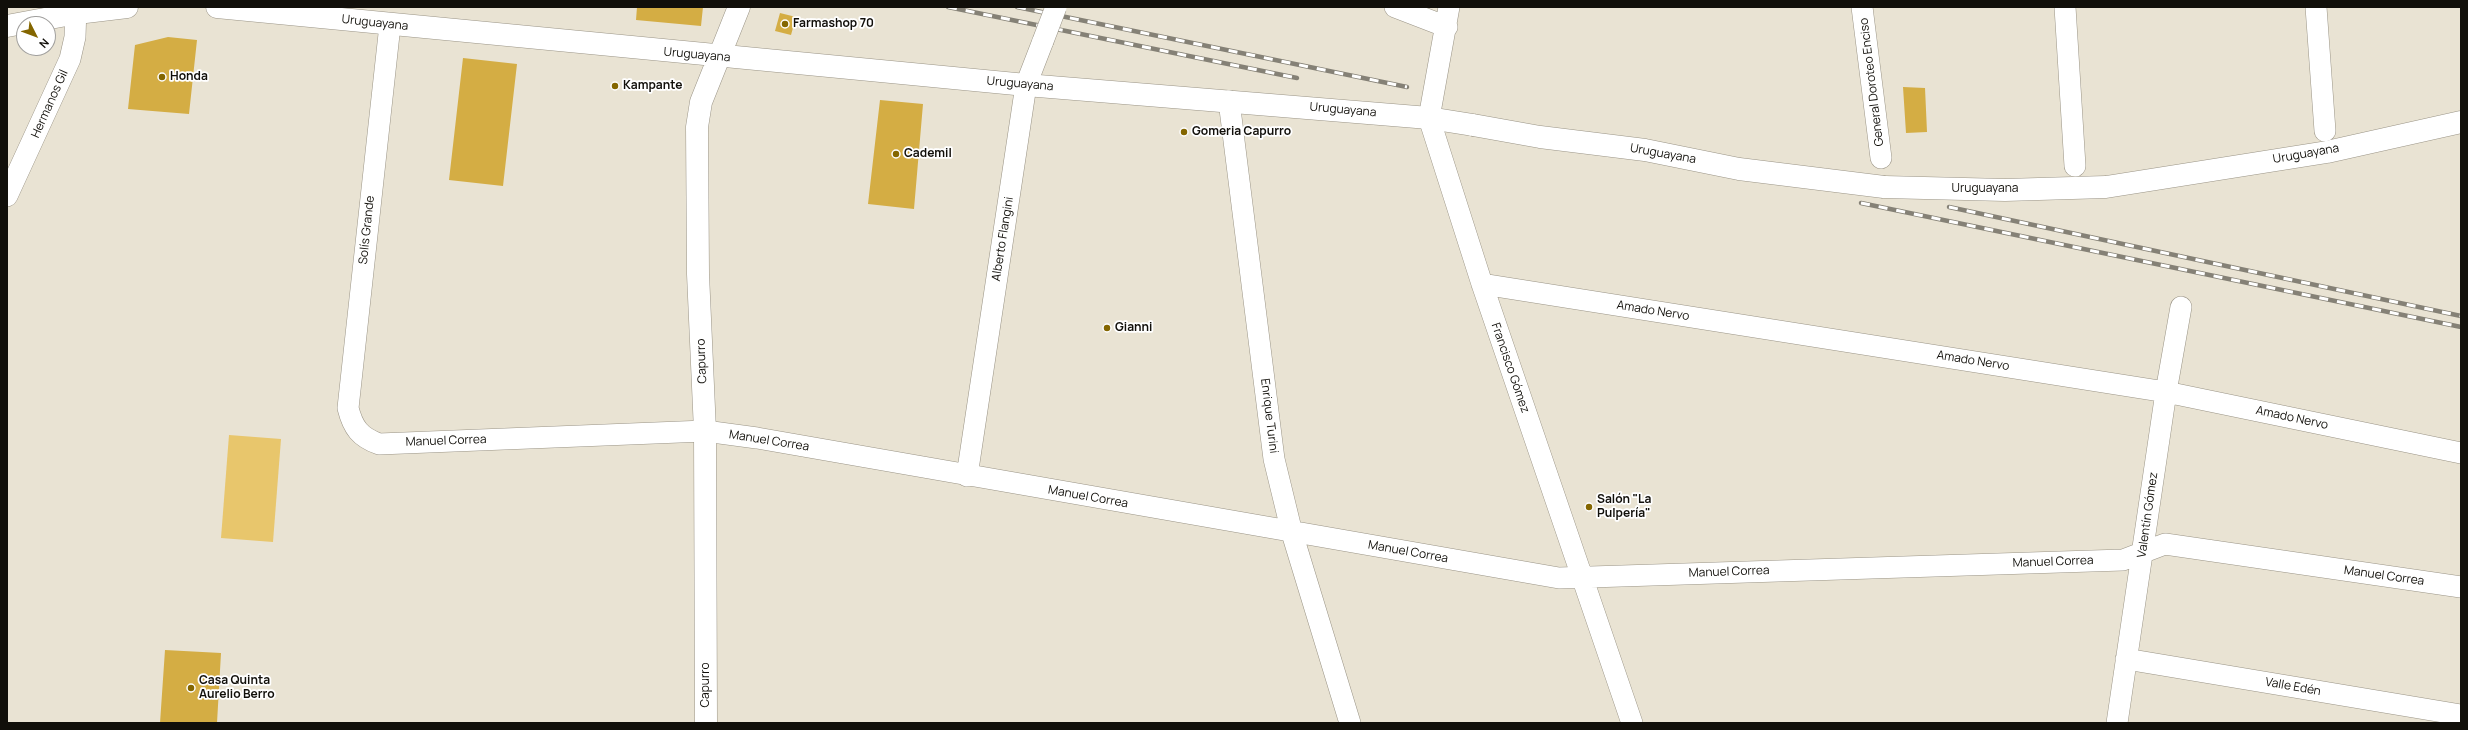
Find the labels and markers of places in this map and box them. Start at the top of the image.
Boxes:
place label: Farmashop 70 [793,17,874,31]
marker: Farmashop 70 [780,19,790,29]
place label: Honda [170,70,208,84]
marker: Honda [157,72,167,82]
place label: Kampante [623,79,682,93]
marker: Kampante [610,81,620,91]
place label: Gomeria Capurro [1192,125,1291,139]
marker: Gomeria Capurro [1179,127,1189,137]
place label: Cademil [904,147,952,161]
marker: Cademil [891,149,901,159]
place label: Gianni [1115,321,1152,335]
marker: Gianni [1102,323,1112,333]
place label: Salón "La Pulpería" [1597,493,1651,521]
marker: Salón "La Pulpería" [1584,502,1594,512]
place label: Casa Quinta Aurelio Berro [199,674,275,702]
marker: Casa Quinta Aurelio Berro [186,683,196,693]

